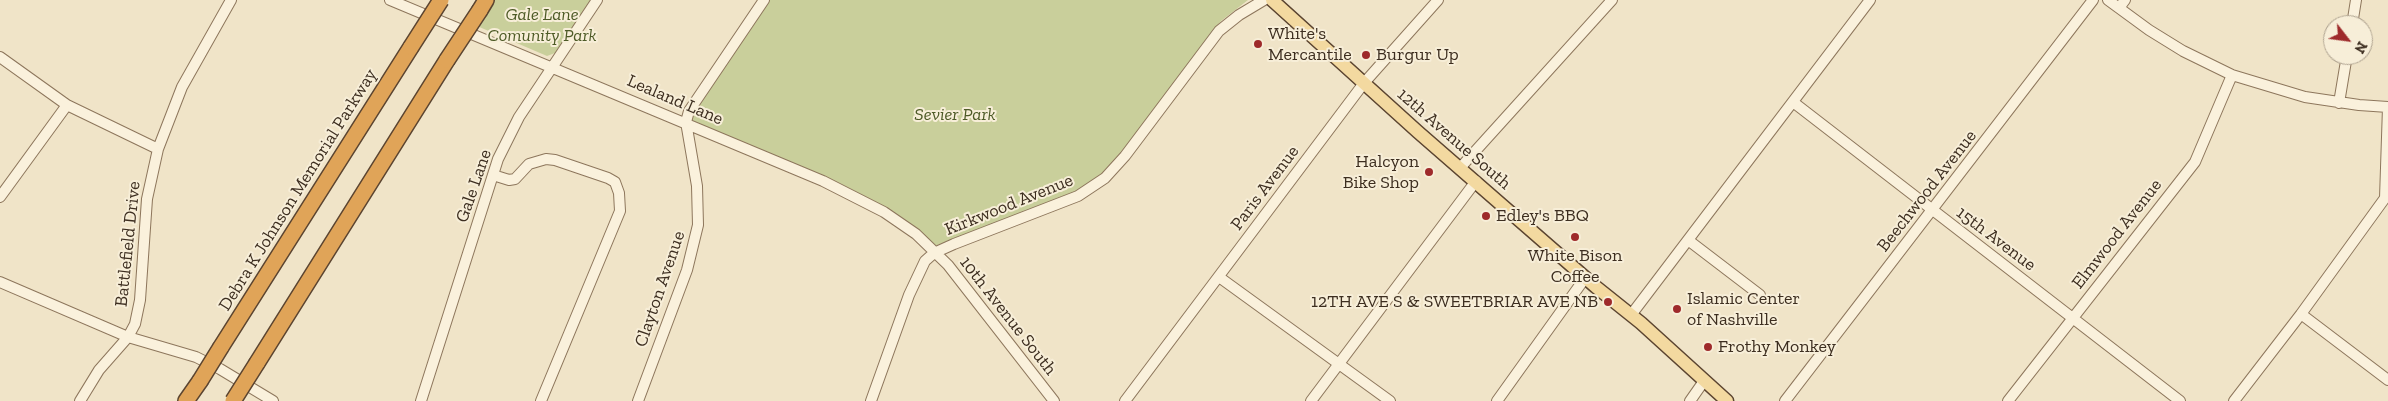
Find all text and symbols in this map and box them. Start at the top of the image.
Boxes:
park label: Gale Lane Comunity Park [487,4,597,46]
north arrow [2323,15,2373,65]
place label: White's Mercantile [1268,23,1352,66]
marker: White's Mercantile [1252,38,1264,50]
text: N [2351,38,2371,56]
place label: Burgur Up [1376,44,1459,66]
marker: Burgur Up [1360,49,1372,61]
street label: Debra K Johnson Memorial Parkway [214,65,382,315]
street label: Lealand Lane [624,70,726,130]
street label: 12th Avenue South [1393,84,1515,194]
park label: Sevier Park [914,104,996,126]
street label: Beechwood Avenue [1873,126,1981,256]
street label: Paris Avenue [1226,141,1304,235]
street label: Gale Lane [451,147,497,225]
place label: Halcyon Bike Shop [1343,151,1419,193]
marker: Halcyon Bike Shop [1423,166,1435,178]
street label: Kirkwood Avenue [942,169,1076,241]
street label: Elmwood Avenue [2067,175,2167,293]
street label: Battlefield Drive [111,180,145,308]
street label: 15th Avenue [1952,202,2040,276]
place label: Edley's BBQ [1496,205,1589,227]
marker: Edley's BBQ [1480,210,1492,222]
street label: Clayton Avenue [630,228,690,350]
marker: White Bison Coffee [1569,231,1581,243]
place label: White Bison Coffee [1528,245,1622,288]
street label: 10th Avenue South [955,252,1061,380]
place label: Islamic Center of Nashville [1687,288,1800,330]
place label: 12TH AVE S & SWEETBRIAR AVE NB [1311,291,1598,313]
marker: 12TH AVE S & SWEETBRIAR AVE NB [1602,296,1614,308]
marker: Islamic Center of Nashville [1671,303,1683,315]
place label: Frothy Monkey [1718,336,1836,358]
marker: Frothy Monkey [1702,341,1714,353]

